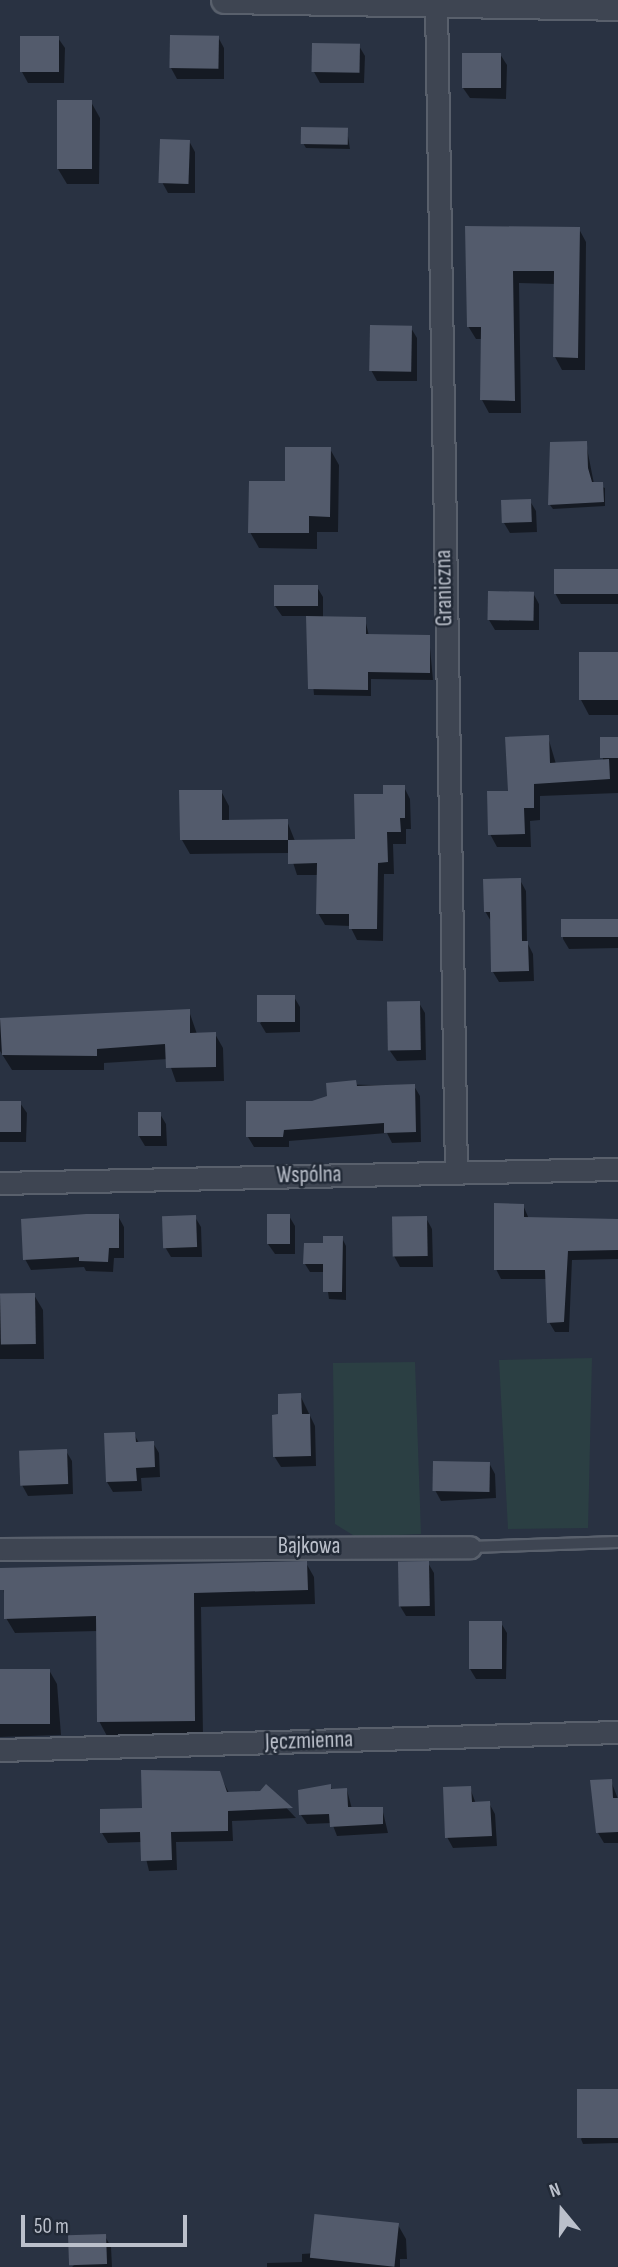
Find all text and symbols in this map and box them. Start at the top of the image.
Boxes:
street label: Graniczna [430,549,458,627]
street label: Wspólna [276,1161,342,1189]
street label: Bajkowa [278,1532,340,1560]
street label: Jęczmienna [265,1726,353,1756]
north arrow [527,2176,597,2246]
text: N [546,2178,564,2203]
scale bar [24,2200,191,2244]
text: 50 m [34,2214,69,2239]

